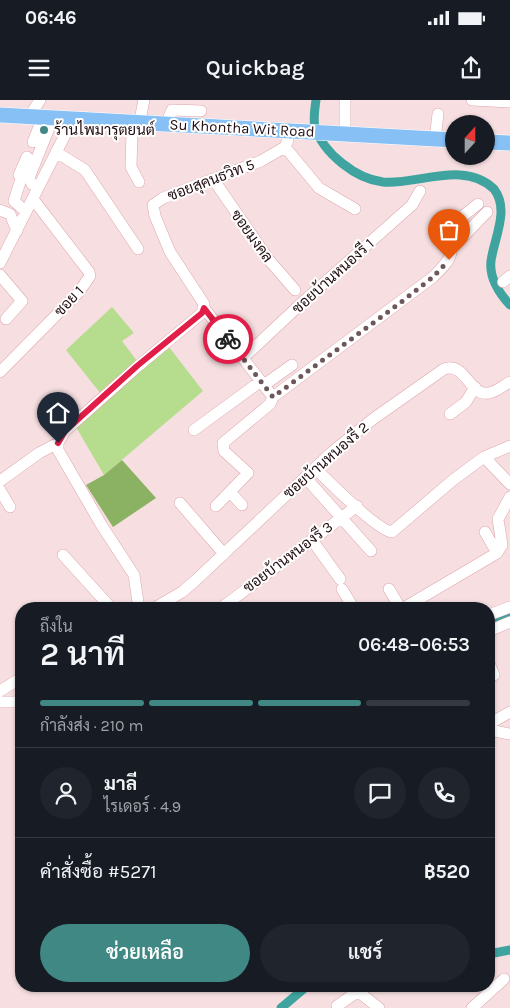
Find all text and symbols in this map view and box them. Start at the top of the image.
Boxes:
text: 06:46 [25,7,77,29]
icon: menu [25,54,53,82]
icon: share [457,54,485,82]
text: Quickbag [206,55,304,81]
street label: Su Khontha Wit Road [169,115,315,141]
north arrow [445,115,495,165]
map controls [445,115,495,165]
place label: ร้านไพมารุตยนต์ [54,120,155,141]
marker: ร้านไพมารุตยนต์ [38,124,50,136]
street label: ซอยสุคนธวิท 5 [165,155,258,207]
street label: ซอยมงคล [227,206,277,266]
pin [428,209,470,260]
icon: bag [435,216,463,244]
street label: ซอยบ้านหนองรี 1 [288,234,378,317]
street label: ซอย 1 [50,282,88,320]
courier [203,314,253,364]
icon: bike [214,325,242,353]
pin [37,392,79,443]
icon: home [44,399,72,427]
street label: ซอยบ้านหนองรี 2 [279,417,372,502]
street label: ซอยบ้านหนองรี 3 [239,517,336,597]
text: ถึงใน [40,617,73,636]
text: 06:48–06:53 [358,634,470,656]
text: 2 นาที [40,636,125,673]
text: กำลังส่ง · 210 m [40,716,143,735]
button: person [40,767,92,819]
button: chat [354,767,406,819]
button: phone [418,767,470,819]
text: มาลี [104,773,137,795]
text: ไรเดอร์ · 4.9 [104,797,181,816]
text: คำสั่งซื้อ #5271 [40,861,157,883]
text: ฿520 [424,861,470,883]
button: ช่วยเหลือ [40,924,250,982]
button: แชร์ [260,924,470,982]

